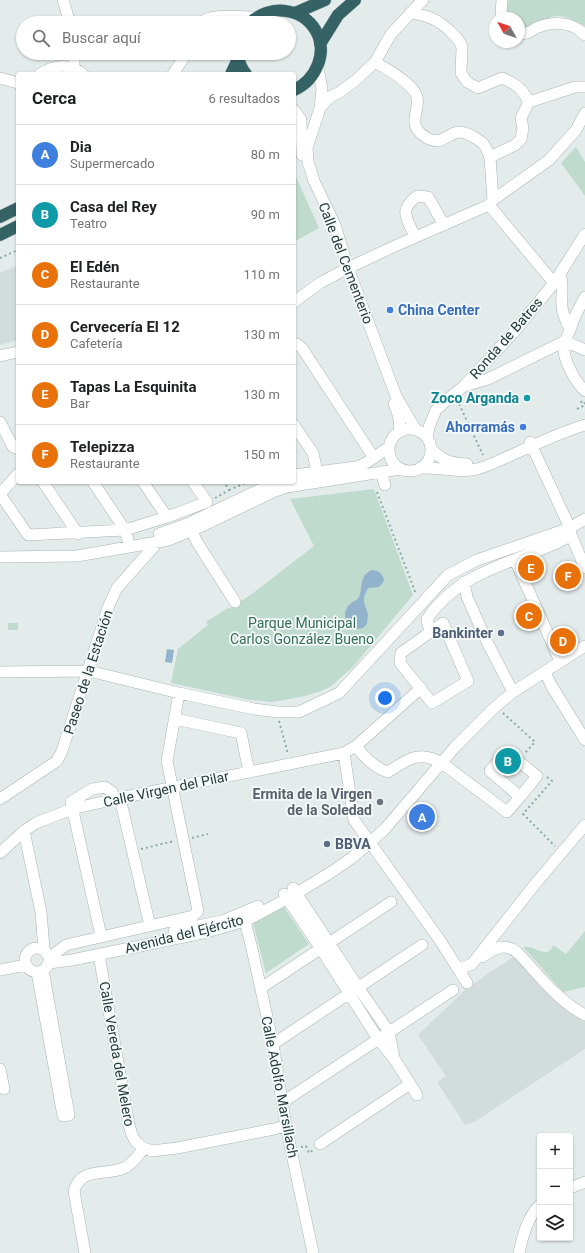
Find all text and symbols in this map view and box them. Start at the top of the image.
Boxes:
north arrow [489,12,525,48]
search box [16,16,296,60]
icon: search [30,27,52,49]
text: Buscar aquí [62,29,141,47]
text: Cerca [32,88,76,108]
text: 6 resultados [208,91,280,106]
text: Dia [70,138,92,156]
text: A [41,147,49,162]
text: 80 m [251,147,280,162]
text: Supermercado [70,156,155,171]
text: Casa del Rey [70,198,157,216]
street label: Calle del Cementerio [315,200,377,326]
text: B [41,207,49,222]
text: 90 m [251,207,280,222]
text: Teatro [70,216,107,231]
text: El Edén [70,258,119,276]
text: C [41,267,49,282]
text: 110 m [243,267,280,282]
text: Restaurante [70,276,140,291]
street label: Ronda de Batres [466,294,546,382]
place label: China Center [398,302,480,318]
marker: China Center [385,305,395,315]
text: Cervecería El 12 [70,318,180,336]
text: D [41,327,49,342]
text: 130 m [243,327,280,342]
text: Cafetería [70,336,123,351]
text: Tapas La Esquinita [70,378,196,396]
text: E [41,387,49,402]
text: 130 m [243,387,280,402]
place label: Zoco Arganda [431,390,520,406]
marker: Zoco Arganda [522,393,532,403]
text: Bar [70,396,90,411]
place label: Ahorramás [446,419,515,435]
marker: Ahorramás [518,422,528,432]
text: Telepizza [70,438,135,456]
text: F [41,447,49,462]
text: 150 m [243,447,280,462]
text: Restaurante [70,456,140,471]
pin: E [518,553,544,583]
pin: F [555,561,581,591]
pin: C [516,601,542,631]
street label: Paseo de la Estación [60,608,116,736]
park label: Parque Municipal Carlos González Bueno [230,615,374,647]
place label: Bankinter [432,625,493,641]
pin: D [550,626,576,656]
marker: Bankinter [496,628,506,638]
your location [375,688,395,708]
pin: B [495,746,521,776]
street label: Calle Virgen del Pilar [102,768,231,810]
place label: Ermita de la Virgen de la Soledad [253,786,372,818]
marker: Ermita de la Virgen de la Soledad [375,797,385,807]
pin: A [409,802,435,832]
place label: BBVA [335,836,371,852]
marker: BBVA [322,839,332,849]
street label: Avenida del Ejército [123,912,245,956]
street label: Calle Vereda del Melero [96,980,138,1128]
street label: Calle Adolfo Marsillach [258,1015,302,1159]
map controls [537,1133,573,1241]
button: + [537,1133,573,1169]
button: − [537,1169,573,1205]
button: layers [537,1205,573,1241]

